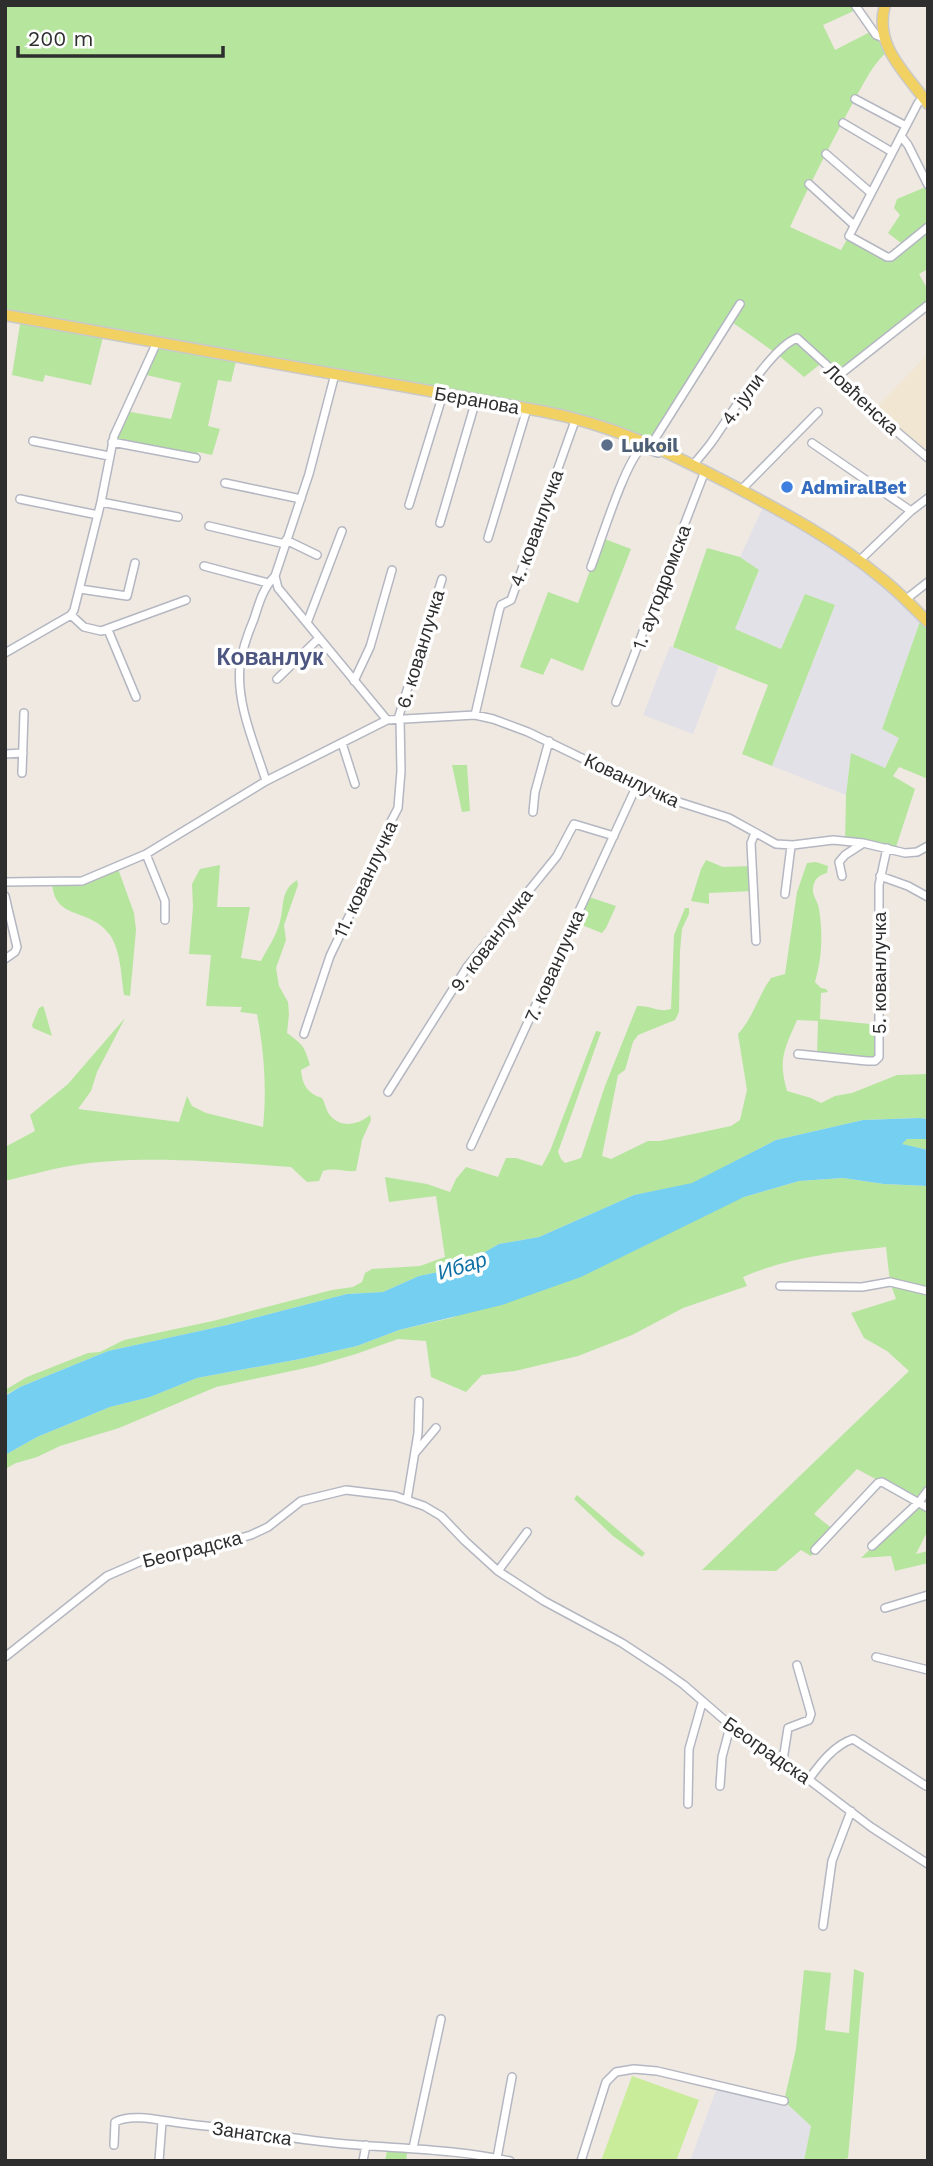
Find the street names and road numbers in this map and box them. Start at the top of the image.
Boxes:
street label: Ловћенска [820,359,904,440]
street label: 4. јули [716,369,769,429]
street label: Беранова [433,382,522,419]
street label: 4. кованлучка [505,466,568,590]
street label: 1. аутодромска [627,521,696,653]
street label: 6. кованлучка [392,587,450,711]
street label: Кованлучка [581,748,683,813]
street label: 11. кованлучка [328,817,403,941]
street label: 9. кованлучка [445,884,538,996]
street label: 7. кованлучка [520,906,590,1026]
street label: 5. кованлучка [868,911,891,1034]
street label: Београдска [140,1526,245,1573]
street label: Београдска [719,1712,815,1789]
street label: Занатска [211,2117,294,2151]

